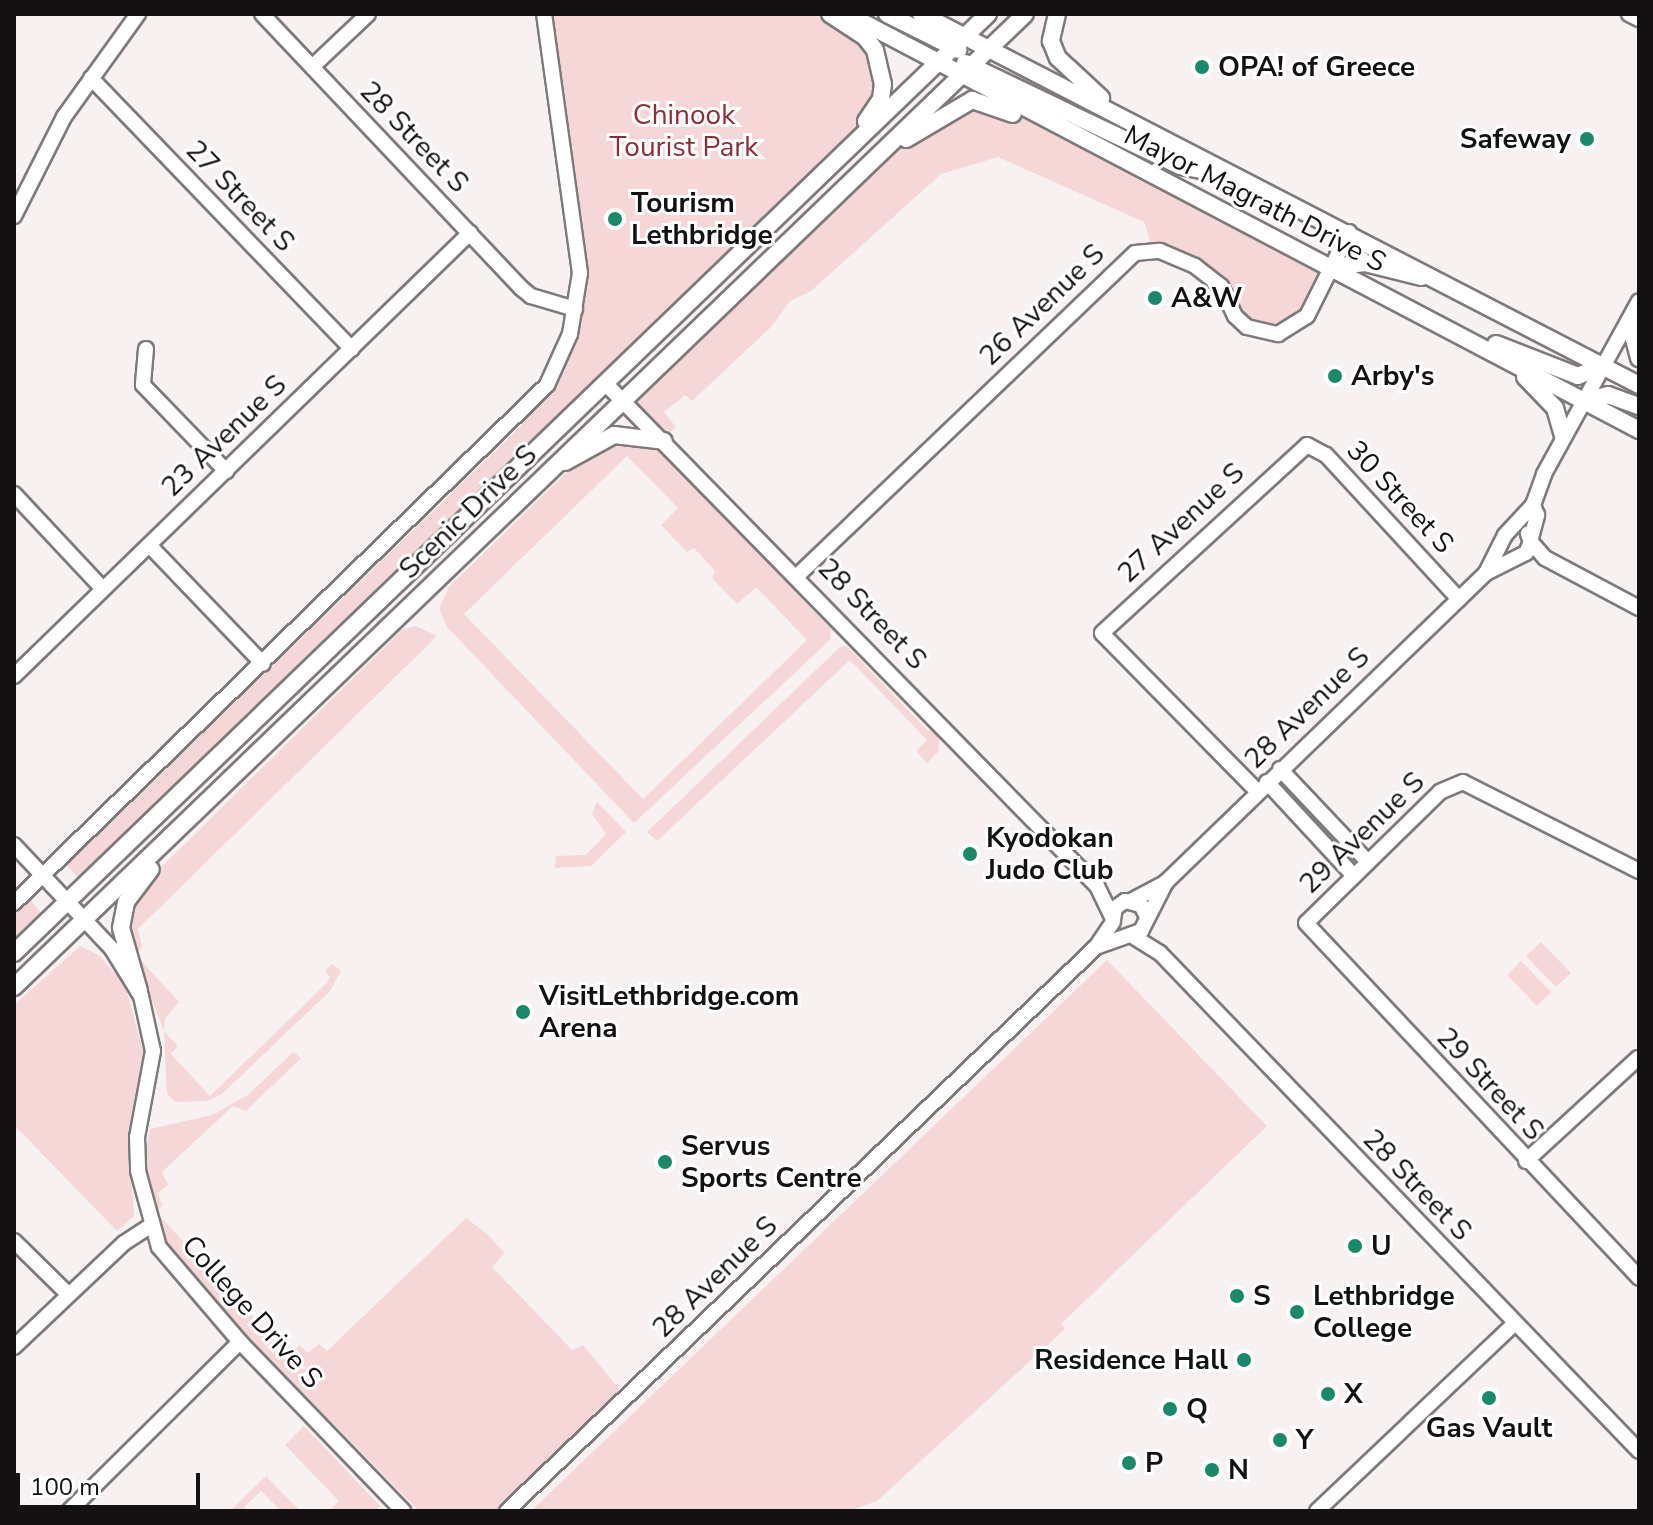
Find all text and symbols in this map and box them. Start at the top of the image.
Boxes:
place label: OPA! of Greece [1218,50,1415,84]
marker: OPA! of Greece [1193,58,1211,76]
street label: 28 Street S [353,74,475,200]
park label: Chinook Tourist Park [610,98,758,164]
street label: Mayor Magrath Drive S [1119,118,1391,280]
place label: Safeway [1460,122,1571,156]
marker: Safeway [1578,130,1596,148]
street label: 27 Street S [179,133,301,259]
place label: Tourism Lethbridge [631,186,773,252]
marker: Tourism Lethbridge [606,210,624,228]
street label: 26 Avenue S [973,237,1111,373]
place label: A&W [1171,281,1242,315]
marker: A&W [1146,289,1164,307]
place label: Arby's [1351,359,1434,393]
marker: Arby's [1326,367,1344,385]
street label: 23 Avenue S [155,368,293,504]
street label: 30 Street S [1339,434,1461,560]
street label: Scenic Drive S [392,438,544,586]
street label: 27 Avenue S [1111,456,1251,590]
street label: 28 Street S [811,551,933,677]
street label: 28 Avenue S [1238,640,1376,776]
street label: 29 Avenue S [1293,765,1431,901]
place label: Kyodokan Judo Club [986,821,1114,887]
marker: Kyodokan Judo Club [961,845,979,863]
place label: VisitLethbridge.com Arena [539,979,799,1045]
marker: VisitLethbridge.com Arena [514,1003,532,1021]
street label: 29 Street S [1429,1021,1551,1147]
street label: 28 Street S [1356,1122,1478,1248]
place label: Servus Sports Centre [681,1129,862,1195]
marker: Servus Sports Centre [656,1153,674,1171]
street label: 28 Avenue S [646,1209,784,1345]
street label: College Drive S [175,1229,329,1395]
place label: U [1371,1229,1392,1263]
marker: U [1346,1237,1364,1255]
place label: S [1253,1279,1271,1313]
place label: Lethbridge College [1313,1279,1455,1345]
marker: S [1228,1287,1246,1305]
marker: Lethbridge College [1288,1303,1306,1321]
place label: Residence Hall [1034,1343,1228,1377]
marker: Residence Hall [1235,1351,1253,1369]
place label: X [1344,1377,1363,1411]
marker: X [1319,1385,1337,1403]
marker: Gas Vault [1480,1389,1498,1407]
place label: Q [1186,1392,1208,1426]
marker: Q [1161,1400,1179,1418]
place label: Gas Vault [1426,1411,1552,1445]
place label: Y [1296,1423,1313,1457]
marker: Y [1271,1431,1289,1449]
place label: P [1145,1446,1163,1480]
place label: N [1228,1453,1249,1487]
marker: P [1120,1454,1138,1472]
scale bar [20,1457,204,1507]
marker: N [1203,1461,1221,1479]
text: 100 m [30,1471,100,1503]

